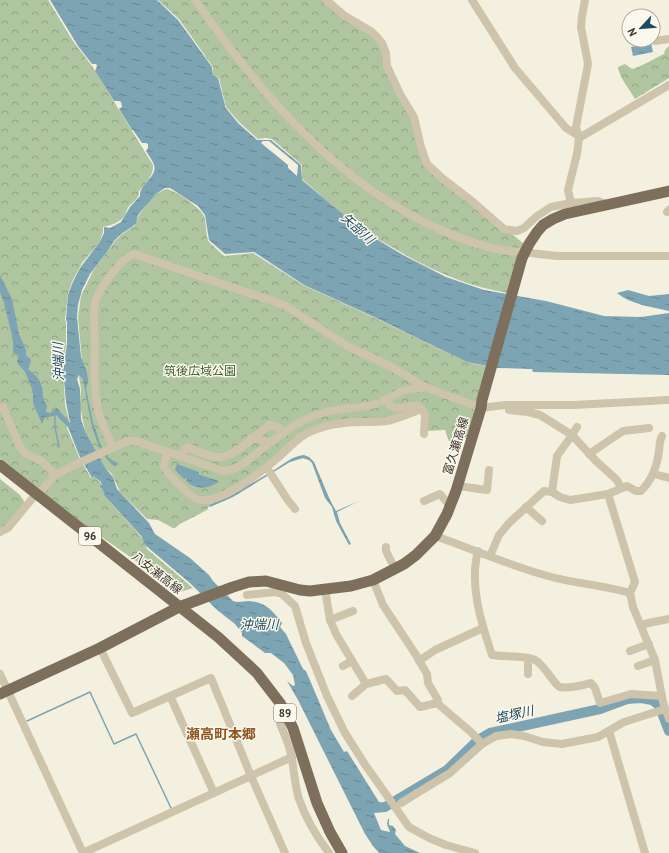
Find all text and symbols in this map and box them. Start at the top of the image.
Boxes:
north arrow [621,8,661,48]
text: N [624,26,640,39]
water label: 矢部川 [337,209,379,249]
water label: 沖端川 [49,340,68,382]
park label: 筑後広域公園 [164,363,236,378]
street label: 富久瀬高線 [440,415,471,477]
road number: 96 [79,527,101,545]
street label: 八女瀬高線 [129,548,186,597]
water label: 沖端川 [239,616,280,633]
water label: 塩塚川 [493,702,537,727]
road number: 89 [274,704,296,722]
district label: 瀬高町本郷 [186,725,256,743]

